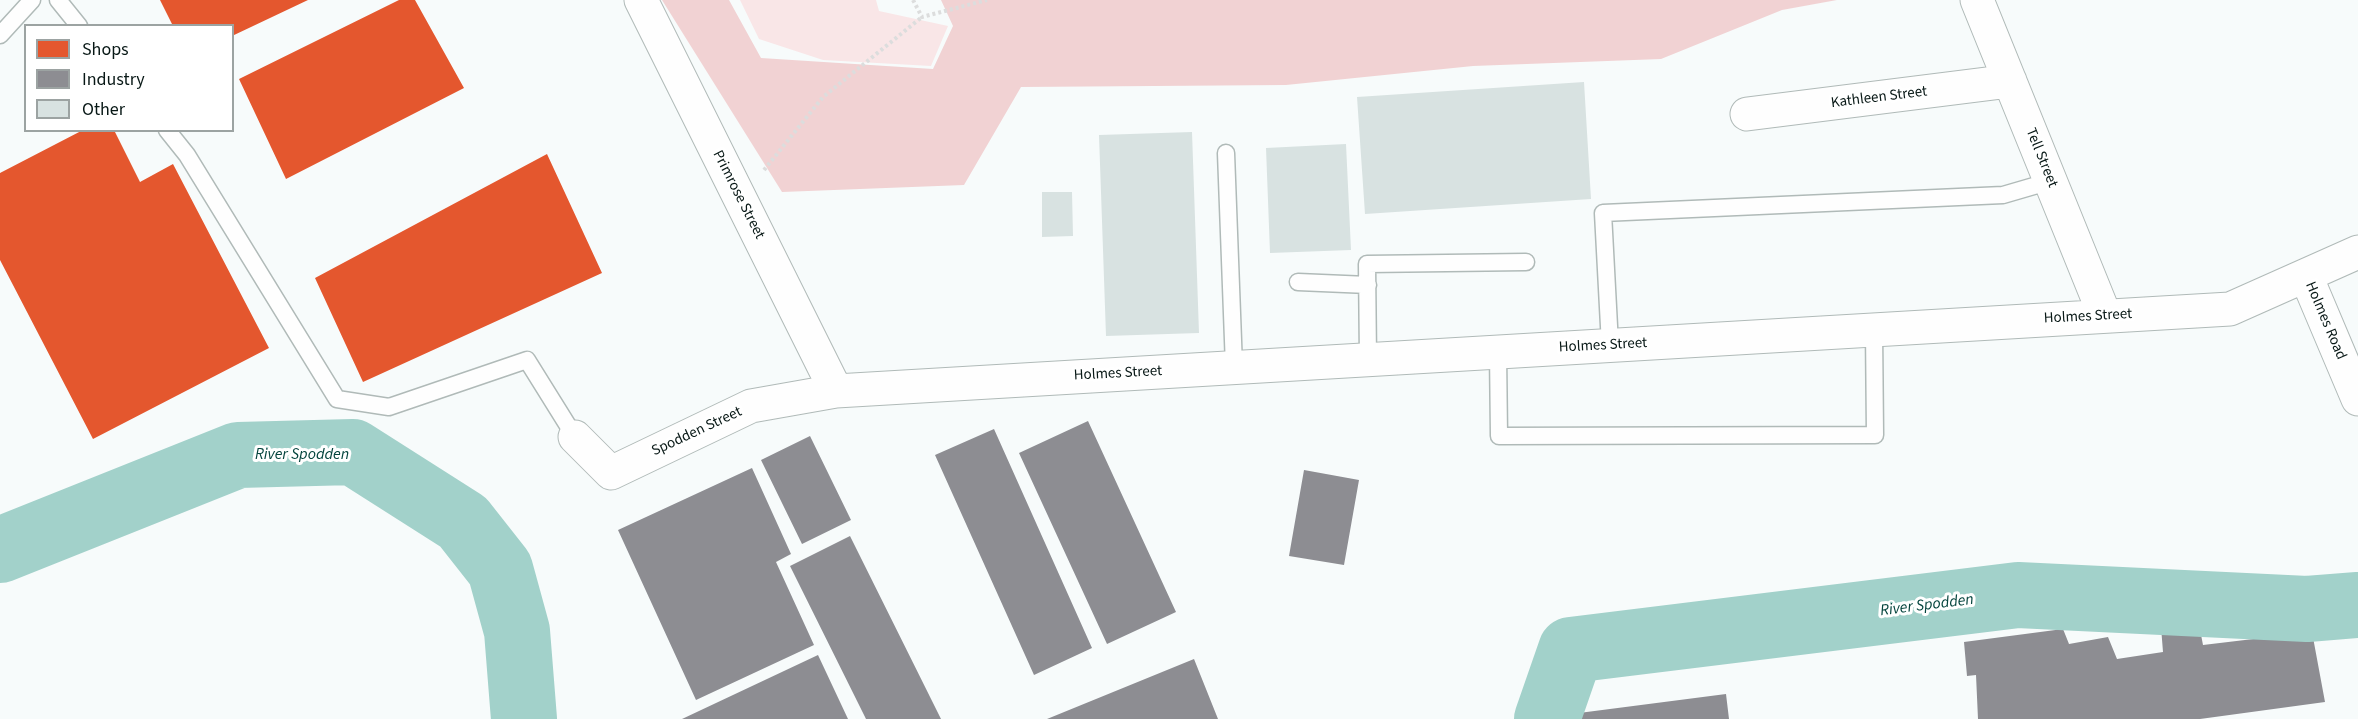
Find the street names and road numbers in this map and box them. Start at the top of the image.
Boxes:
street label: Kathleen Street [1830,83,1928,113]
street label: Tell Street [2021,126,2061,190]
street label: Primrose Street [708,148,768,242]
street label: Holmes Road [2300,279,2350,363]
street label: Holmes Street [2043,306,2133,328]
street label: Holmes Street [1558,335,1648,357]
street label: Holmes Street [1073,363,1163,385]
street label: Spodden Street [649,403,745,461]

